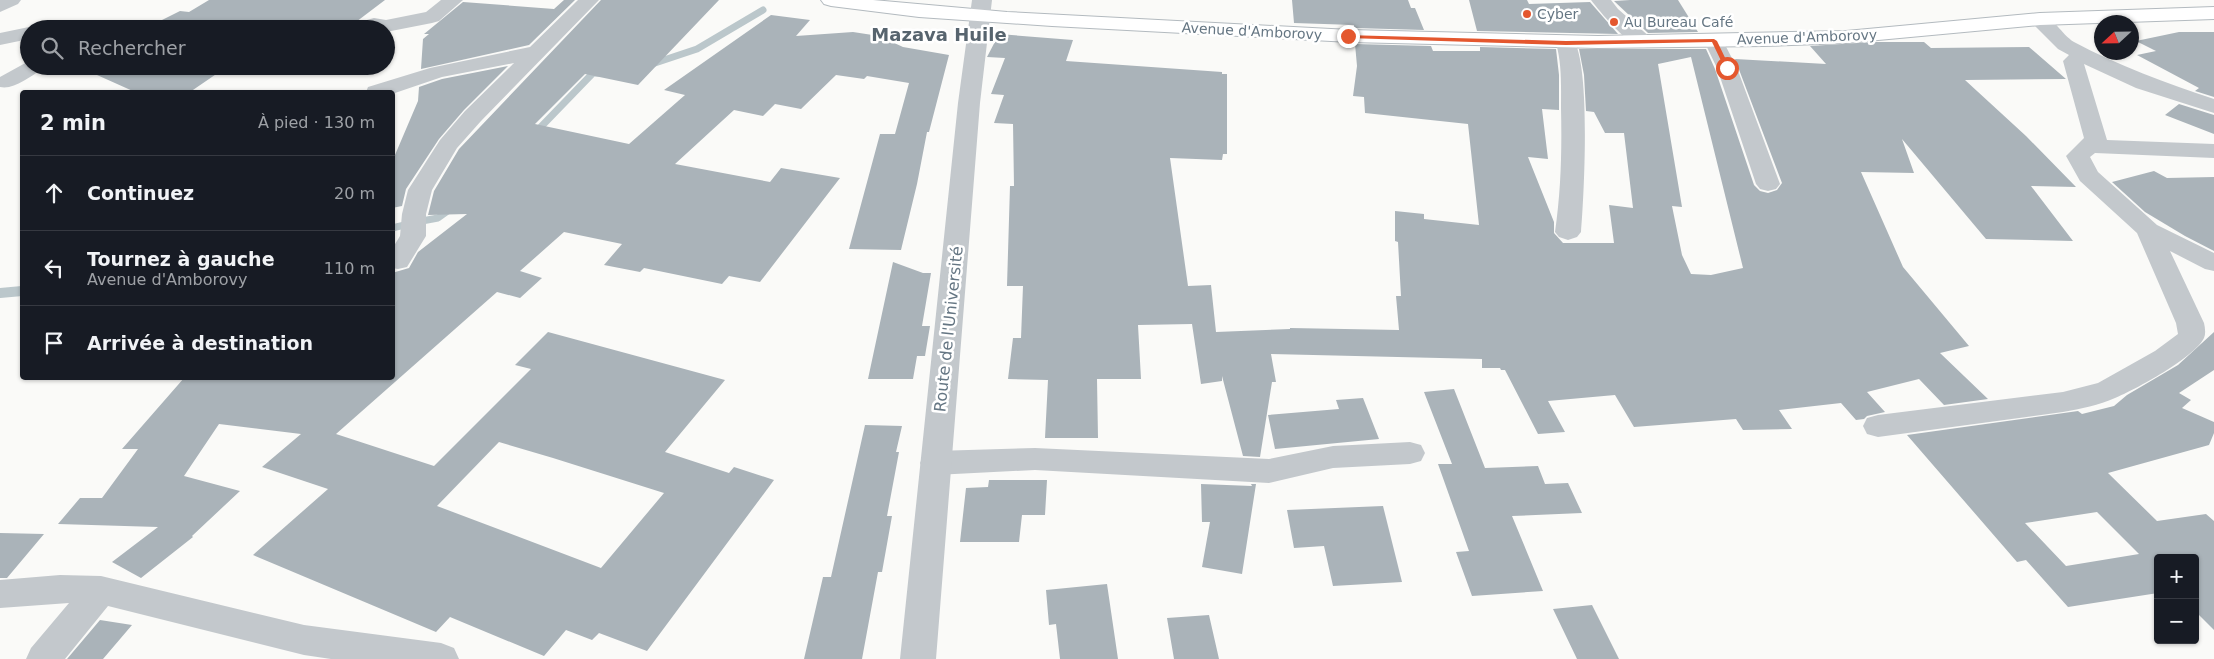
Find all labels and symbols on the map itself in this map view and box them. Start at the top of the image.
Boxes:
place label: Cyber [1537,6,1579,22]
marker: Cyber [1521,8,1533,20]
place label: Au Bureau Café [1624,14,1733,30]
north arrow [2094,15,2139,60]
marker: Au Bureau Café [1608,16,1620,28]
street label: Avenue d'Amborovy [1181,19,1323,43]
district label: Mazava Huile [871,24,1007,45]
route end [1337,25,1360,48]
street label: Avenue d'Amborovy [1737,27,1877,47]
route start [1716,57,1739,80]
street label: Route de l'Université [930,245,967,413]

